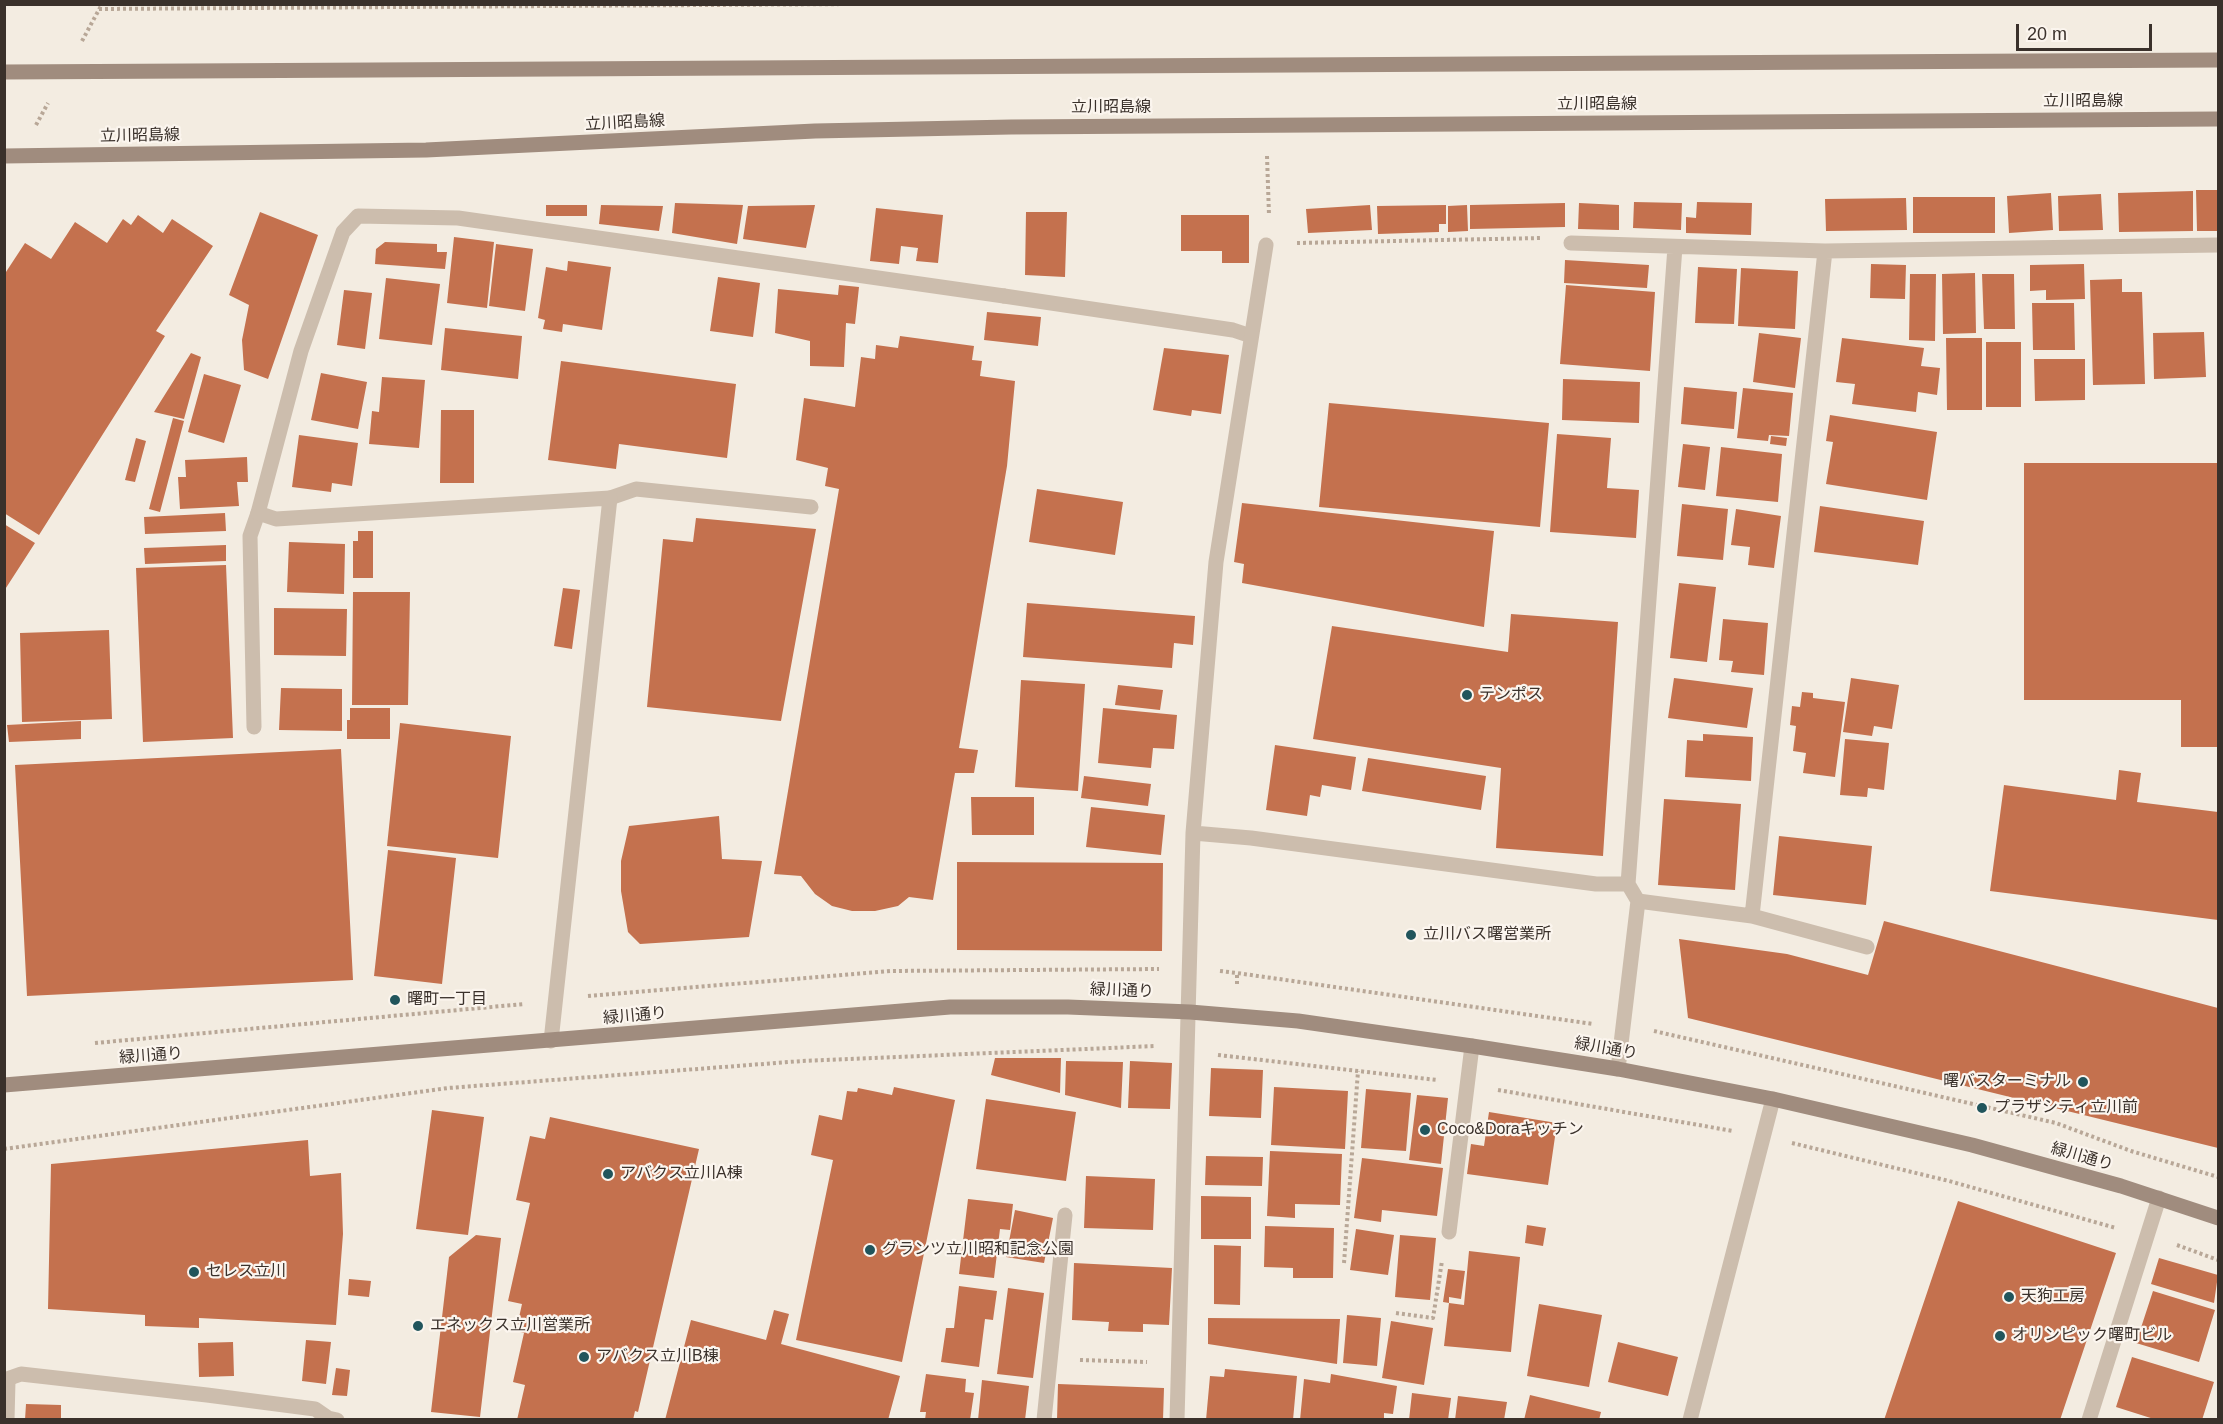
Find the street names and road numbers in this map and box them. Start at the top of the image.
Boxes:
street label: 立川昭島線 [2043,92,2123,112]
street label: 立川昭島線 [1557,95,1637,115]
street label: 立川昭島線 [1071,98,1151,118]
street label: 立川昭島線 [585,111,665,135]
street label: 立川昭島線 [100,126,180,146]
street label: 緑川通り [1090,980,1154,1002]
street label: 緑川通り [602,1004,668,1028]
street label: 緑川通り [1573,1034,1639,1064]
street label: 緑川通り [118,1044,184,1068]
street label: 緑川通り [2049,1139,2115,1175]

